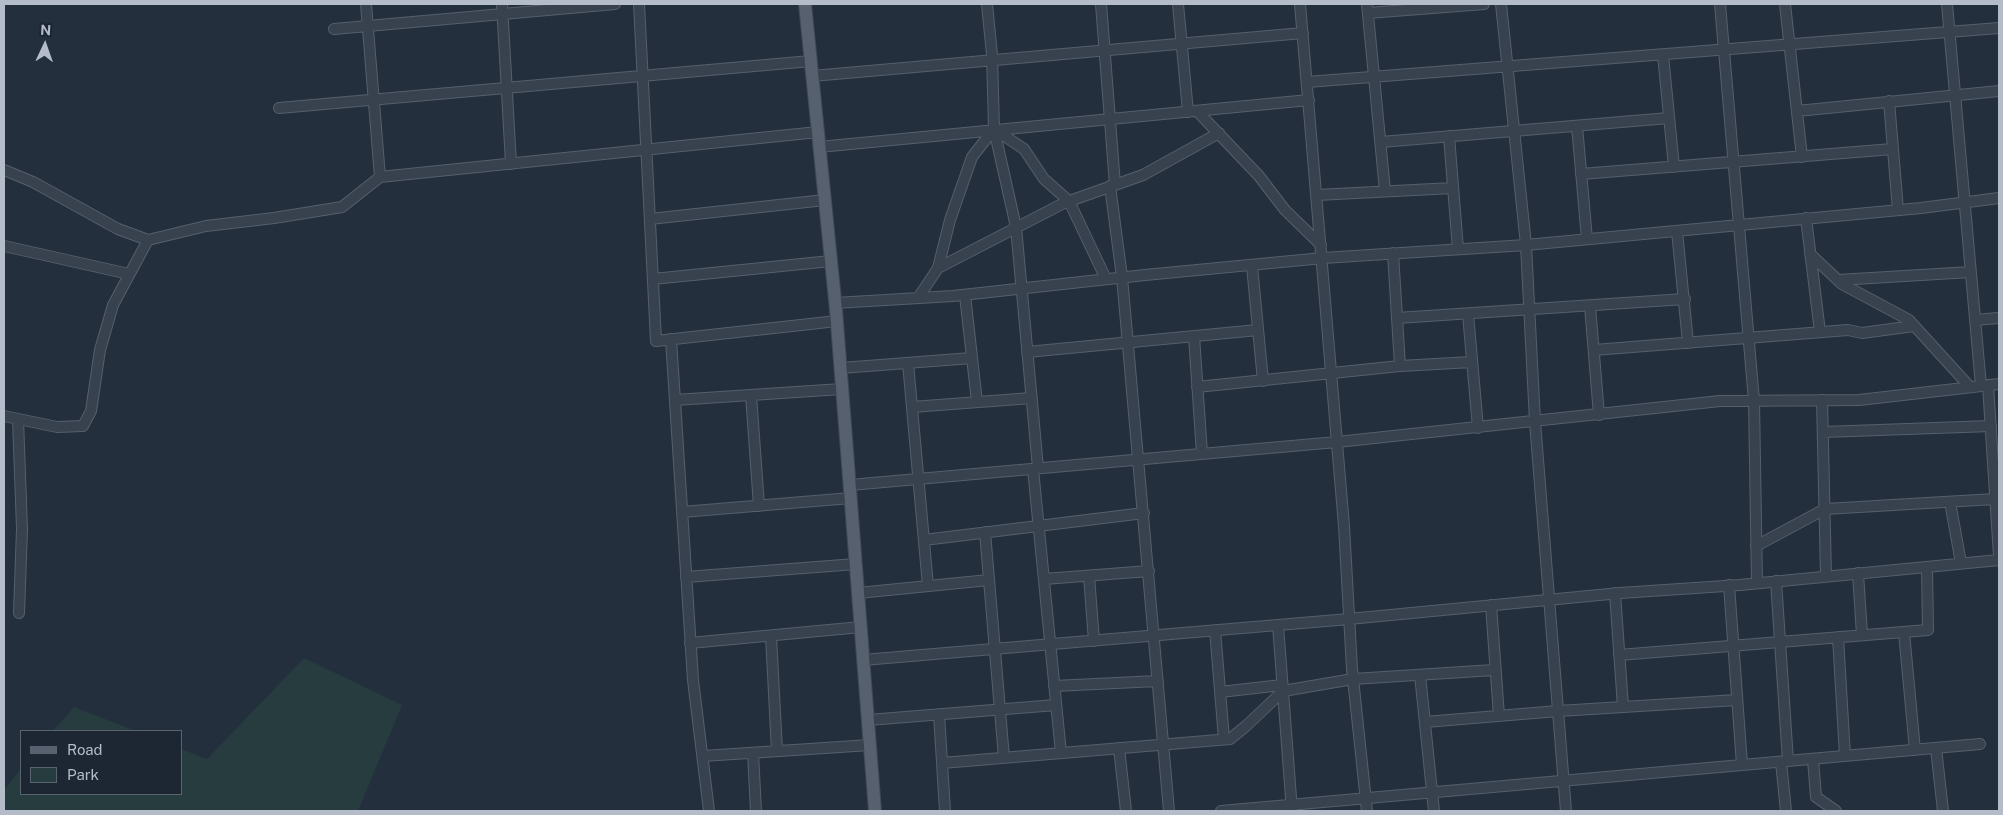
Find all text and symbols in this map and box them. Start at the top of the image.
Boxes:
north arrow [20,20,70,70]
text: N [40,22,52,38]
legend [20,730,182,795]
text: Road [67,741,103,758]
text: Park [67,766,99,783]

